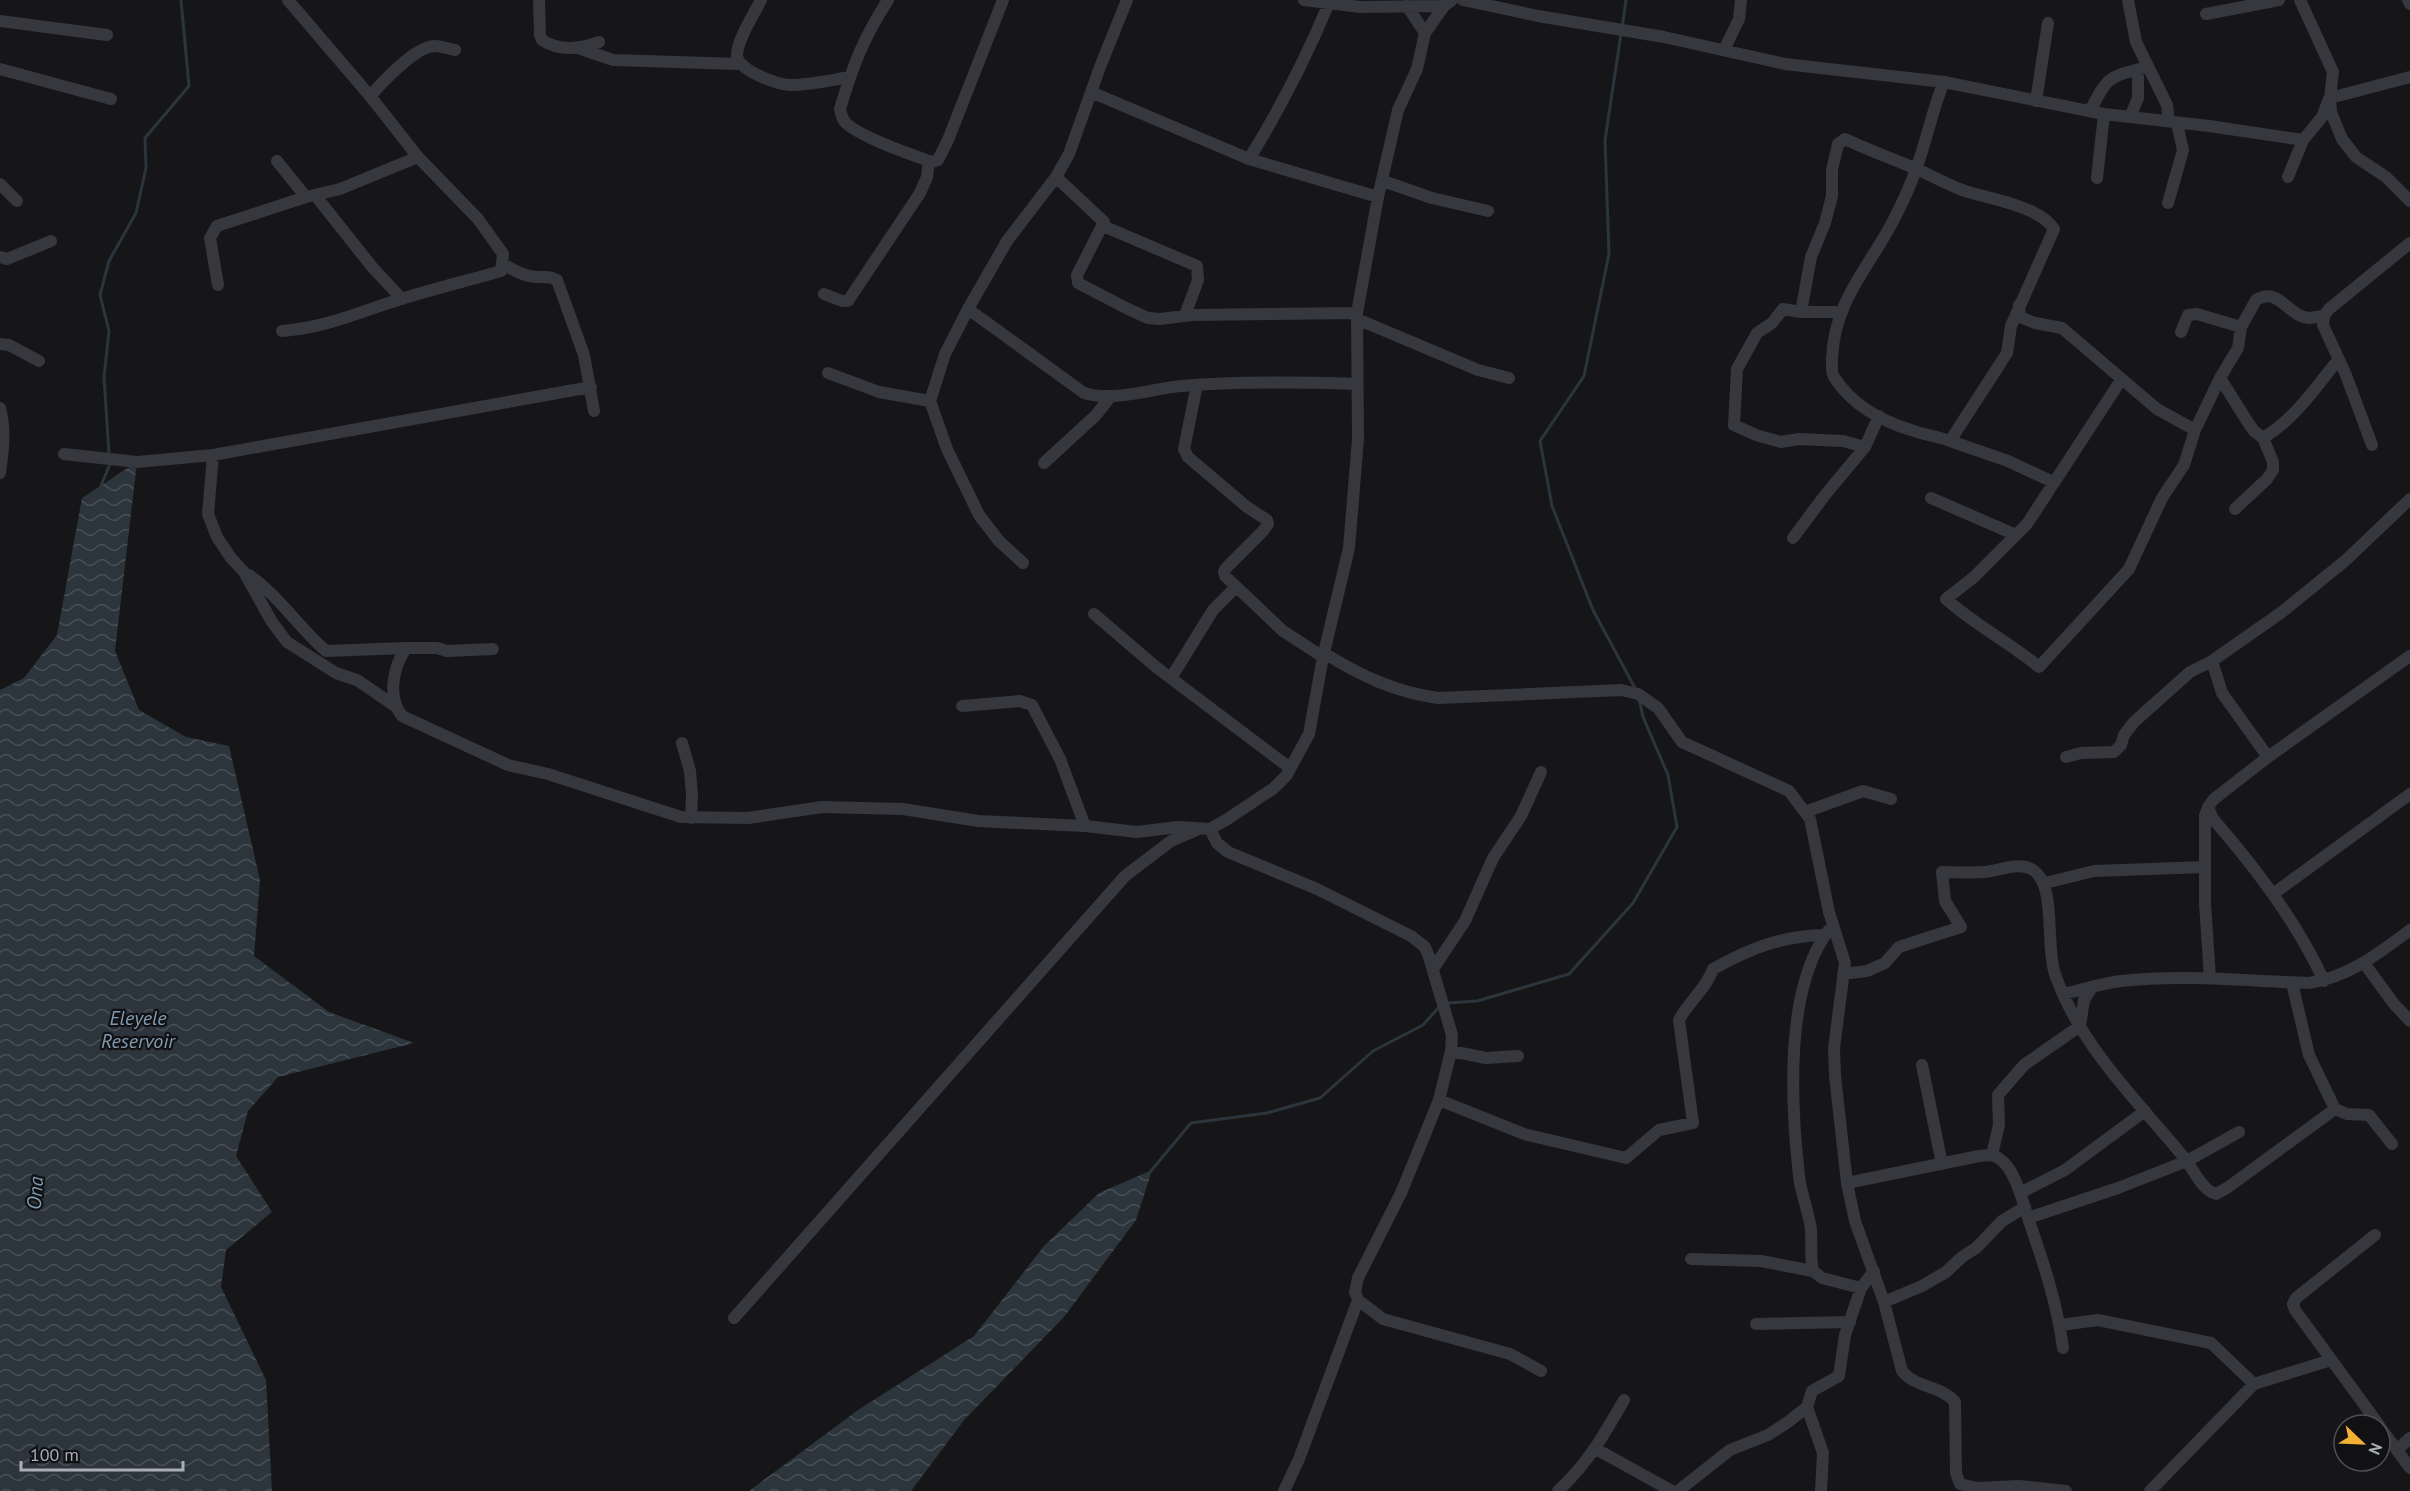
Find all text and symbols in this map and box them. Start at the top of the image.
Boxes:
water label: Eleyele Reservoir [101,1005,176,1054]
water label: Ona [21,1175,49,1211]
north arrow [2332,1413,2392,1473]
scale bar [21,1434,183,1472]
text: N [2365,1440,2387,1458]
text: 100 m [30,1443,79,1466]

